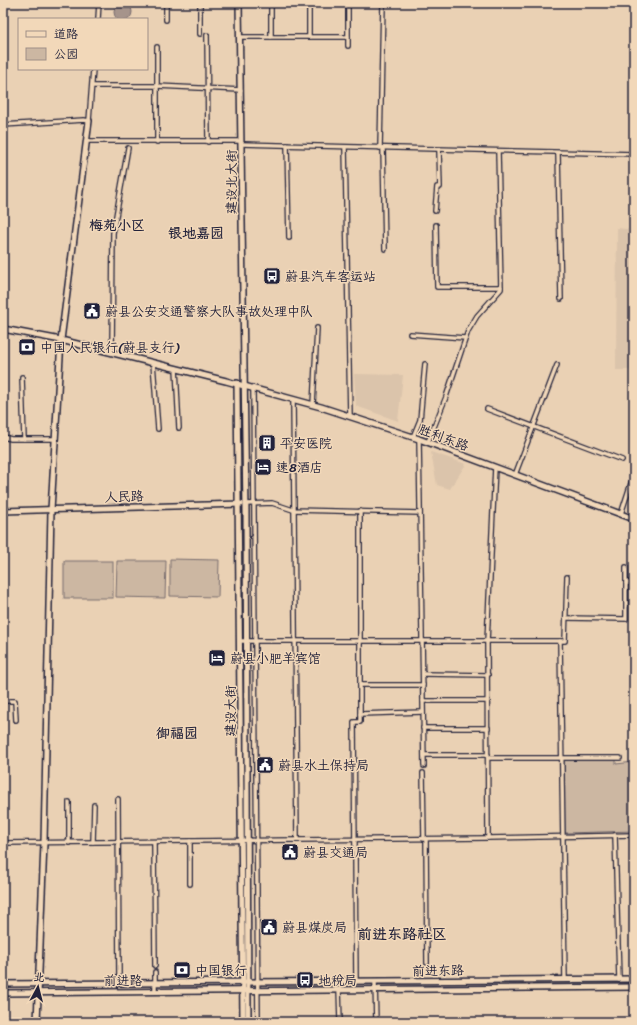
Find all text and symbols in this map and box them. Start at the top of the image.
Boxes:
legend [18,18,148,70]
text: 道路 [54,23,78,45]
text: 公园 [54,43,78,65]
street label: 建设北大街 [220,149,243,215]
district label: 梅苑小区 [89,213,145,238]
district label: 银地嘉园 [168,221,224,246]
place label: 蔚县汽车客运站 [285,265,376,288]
bus stop icon: 蔚县汽车客运站 [262,266,282,286]
place label: 蔚县公安交通警察大队事故处理中队 [105,300,313,323]
public building icon: 蔚县公安交通警察大队事故处理中队 [82,301,102,321]
place label: 中国人民银行(蔚县支行) [40,336,181,359]
bank icon: 中国人民银行(蔚县支行) [17,337,37,357]
street label: 胜利东路 [415,418,472,457]
place label: 平安医院 [280,432,332,455]
building icon: 平安医院 [257,433,277,453]
place label: 速8酒店 [276,456,323,479]
hotel icon: 速8酒店 [253,457,273,477]
street label: 人民路 [104,484,144,509]
place label: 蔚县小肥羊宾馆 [230,647,321,670]
hotel icon: 蔚县小肥羊宾馆 [207,648,227,668]
street label: 建设大街 [219,685,242,737]
district label: 御福园 [156,721,198,746]
place label: 蔚县水土保持局 [278,754,369,777]
public building icon: 蔚县水土保持局 [255,755,275,775]
place label: 蔚县交通局 [303,841,368,864]
public building icon: 蔚县交通局 [280,842,300,862]
place label: 蔚县煤炭局 [282,916,347,939]
public building icon: 蔚县煤炭局 [259,917,279,937]
district label: 前进东路社区 [357,921,447,947]
place label: 中国银行 [195,959,247,982]
street label: 前进东路 [412,959,464,982]
bank icon: 中国银行 [172,960,192,980]
north arrow [18,967,58,1007]
text: 北 [33,967,46,988]
street label: 前进路 [103,969,143,992]
place label: 地税局 [318,969,357,992]
bus stop icon: 地税局 [295,970,315,990]

